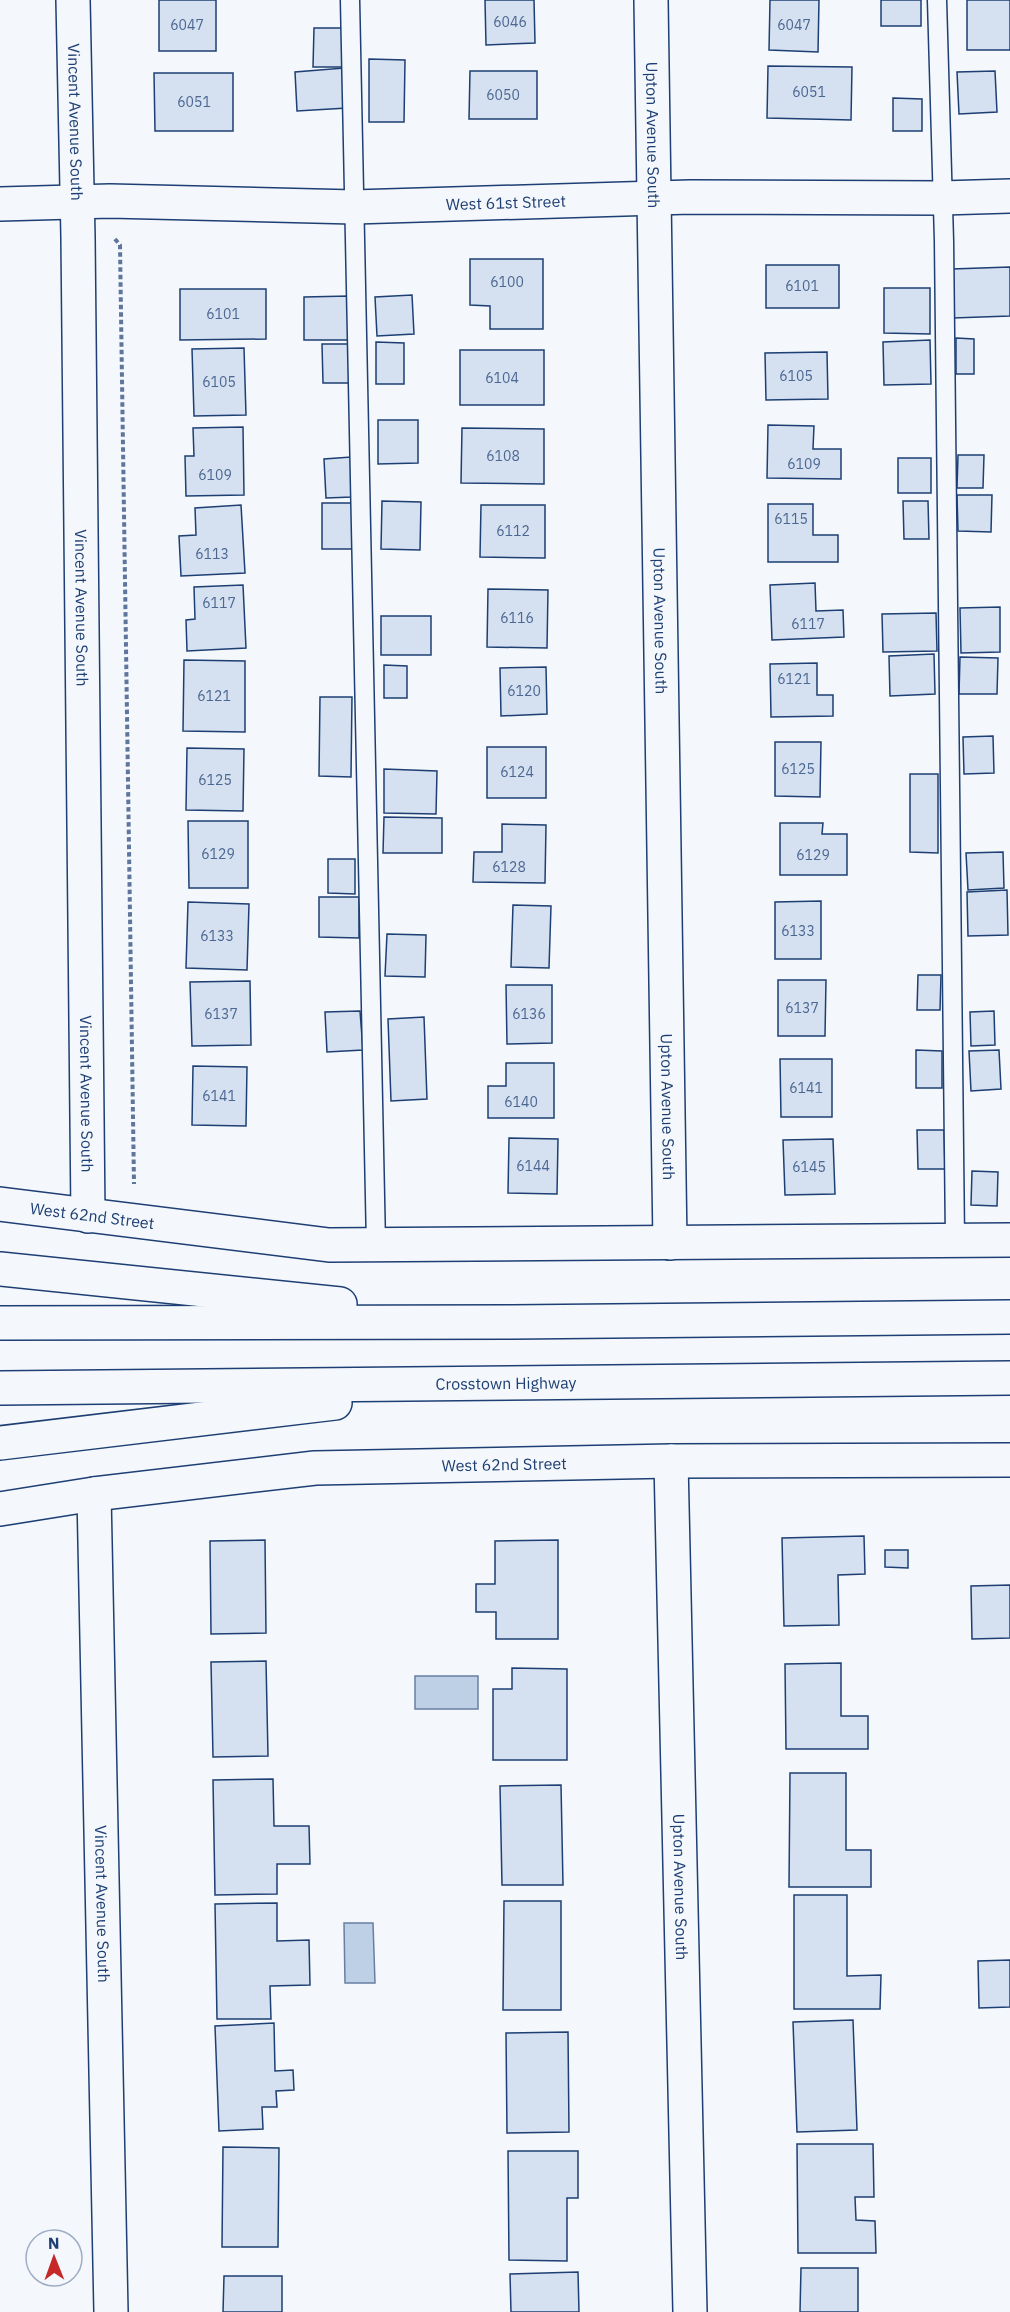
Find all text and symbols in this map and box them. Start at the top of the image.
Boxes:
house number: 6046 [493,13,527,31]
house number: 6047 [170,16,204,34]
house number: 6047 [777,16,811,34]
street label: Vincent Avenue South [64,43,87,201]
street label: Upton Avenue South [642,61,664,209]
house number: 6051 [792,83,826,101]
house number: 6050 [486,86,520,104]
house number: 6051 [177,93,211,111]
street label: West 61st Street [445,191,566,214]
house number: 6100 [490,273,524,291]
house number: 6101 [785,277,819,295]
house number: 6101 [206,305,240,323]
house number: 6105 [779,367,813,385]
house number: 6104 [485,369,519,387]
house number: 6105 [202,373,236,391]
house number: 6108 [486,447,520,465]
house number: 6109 [787,455,821,473]
house number: 6109 [198,466,232,484]
house number: 6115 [774,510,808,528]
house number: 6112 [496,522,530,540]
street label: Vincent Avenue South [71,529,93,687]
house number: 6113 [195,545,229,563]
street label: Upton Avenue South [649,547,672,694]
house number: 6117 [202,594,236,612]
house number: 6116 [500,609,534,627]
house number: 6117 [791,615,825,633]
house number: 6121 [777,670,811,688]
house number: 6120 [507,682,541,700]
house number: 6121 [197,687,231,705]
house number: 6125 [781,760,815,778]
house number: 6124 [500,763,534,781]
house number: 6125 [198,771,232,789]
house number: 6129 [201,845,235,863]
house number: 6129 [796,846,830,864]
house number: 6128 [492,858,526,876]
house number: 6133 [781,922,815,940]
house number: 6133 [200,927,234,945]
house number: 6137 [785,999,819,1017]
house number: 6137 [204,1005,238,1023]
house number: 6136 [512,1005,546,1023]
street label: Vincent Avenue South [76,1015,98,1173]
street label: Upton Avenue South [657,1033,679,1180]
house number: 6141 [789,1079,823,1097]
house number: 6141 [202,1087,236,1105]
house number: 6140 [504,1093,538,1111]
house number: 6144 [516,1157,550,1175]
house number: 6145 [792,1158,826,1176]
street label: West 62nd Street [29,1198,156,1233]
street label: Crosstown Highway [435,1372,577,1394]
street label: West 62nd Street [441,1453,567,1476]
street label: Upton Avenue South [669,1813,692,1960]
street label: Vincent Avenue South [91,1825,114,1983]
north arrow [24,2228,84,2288]
text: N [48,2233,60,2253]

